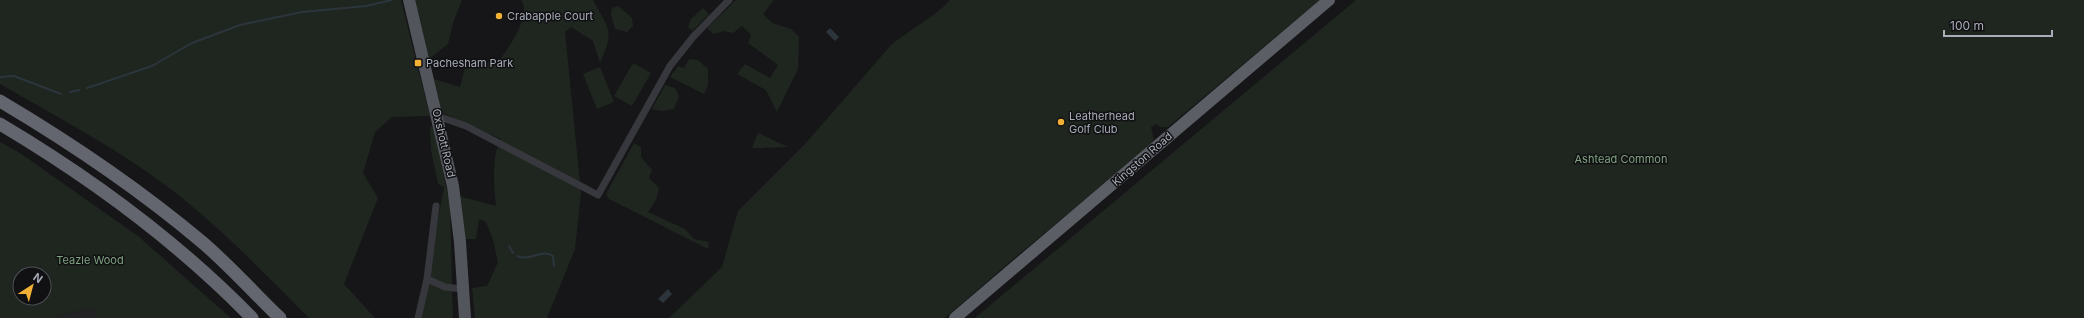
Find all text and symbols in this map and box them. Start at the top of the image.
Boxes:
place label: Crabapple Court [507,9,593,23]
marker: Crabapple Court [494,11,504,21]
scale bar [1944,12,2052,38]
text: 100 m [1950,18,1984,33]
place label: Pachesham Park [426,56,513,70]
marker: Pachesham Park [413,58,423,68]
street label: Oxshott Road [429,107,459,179]
place label: Leatherhead Golf Club [1069,109,1135,136]
marker: Leatherhead Golf Club [1056,117,1066,127]
street label: Kingston Road [1109,129,1175,189]
park label: Ashtead Common [1575,152,1667,166]
park label: Teazle Wood [56,253,124,267]
north arrow [12,266,52,306]
text: N [30,270,45,286]

